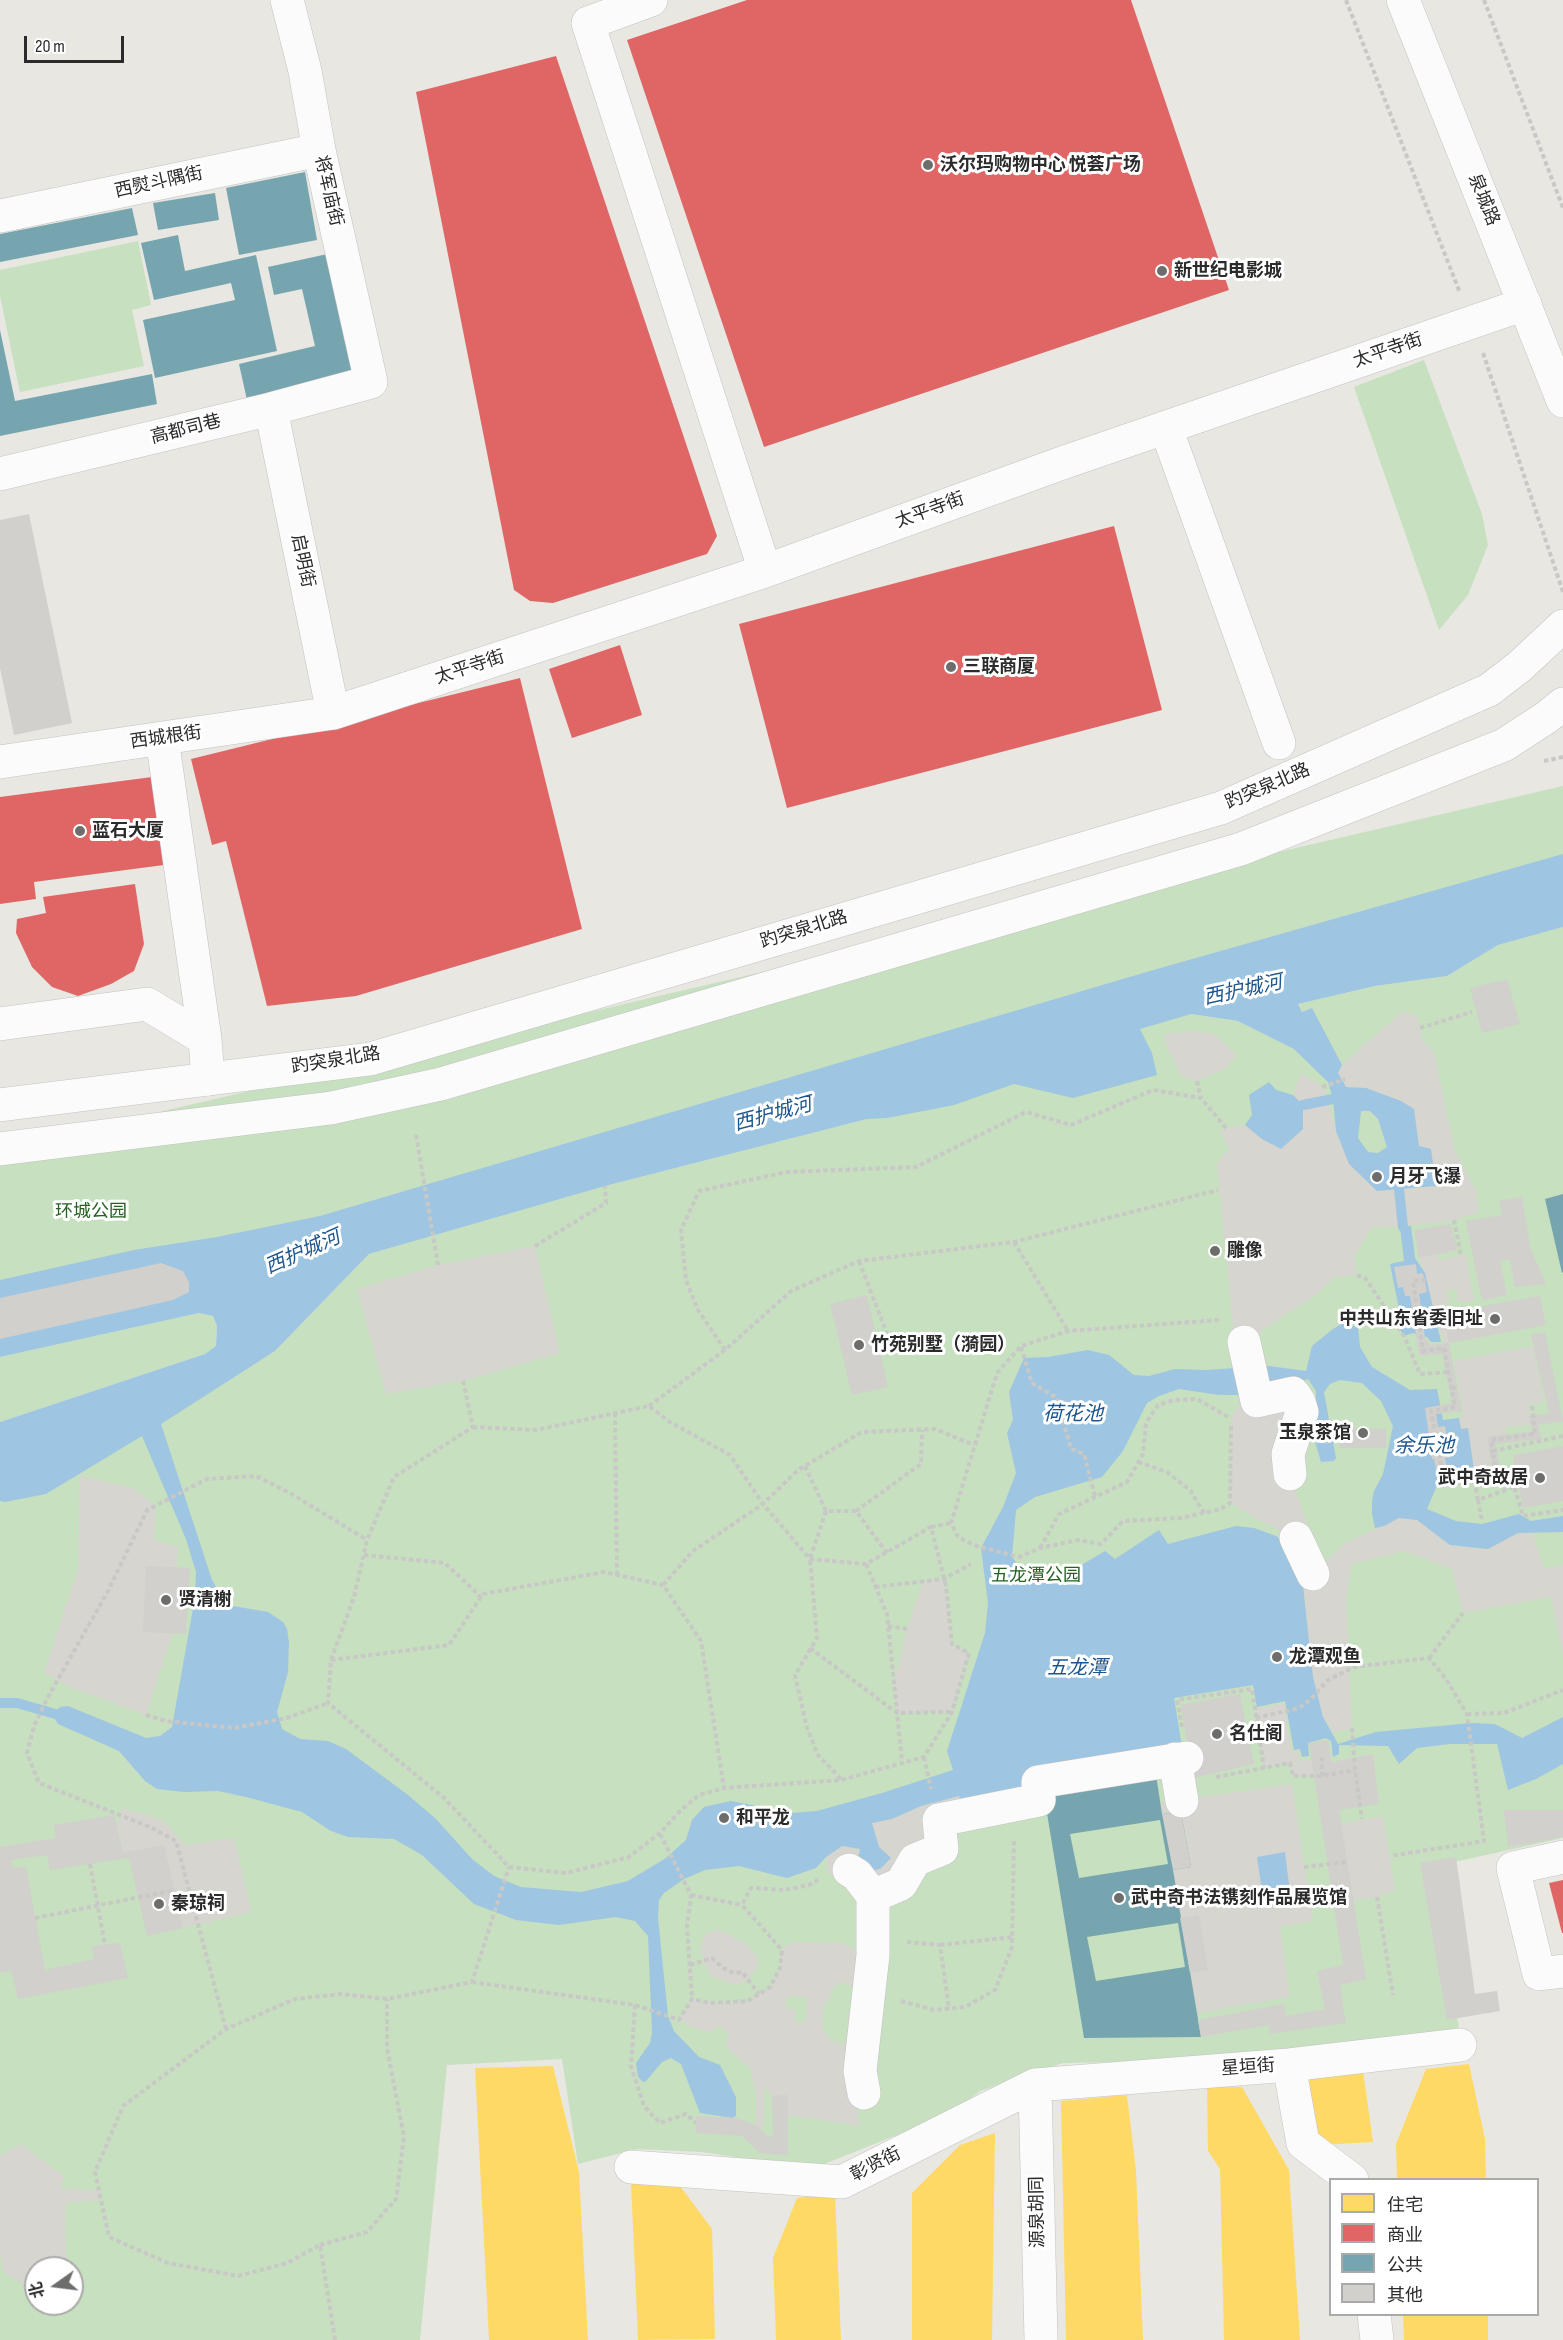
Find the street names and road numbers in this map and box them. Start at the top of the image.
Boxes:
street label: 将军庙街 [309,153,347,229]
street label: 西熨斗隅街 [113,163,205,203]
street label: 泉城路 [1463,171,1503,229]
street label: 太平寺街 [1350,329,1426,373]
street label: 高都司巷 [148,411,224,449]
street label: 太平寺街 [892,489,968,533]
street label: 启明街 [286,532,318,590]
street label: 太平寺街 [432,647,508,689]
street label: 西城根街 [129,722,203,754]
street label: 趵突泉北路 [1222,759,1314,815]
street label: 趵突泉北路 [758,907,850,953]
street label: 趵突泉北路 [290,1043,382,1079]
street label: 星垣街 [1220,2055,1276,2081]
street label: 彰贤街 [847,2143,905,2187]
street label: 源泉胡同 [1027,2176,1049,2248]

